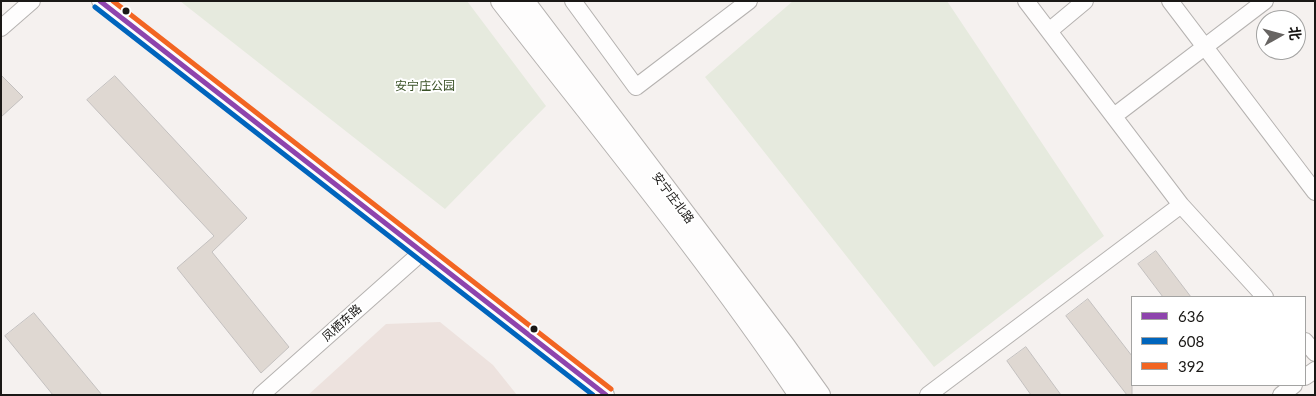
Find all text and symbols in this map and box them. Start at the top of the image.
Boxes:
unlabelled marker [121,6,131,16]
north arrow [1256,10,1306,60]
text: 北 [1286,25,1305,41]
park label: 安宁庄公园 [395,79,455,93]
street label: 安宁庄北路 [649,170,697,226]
legend [1131,296,1306,386]
street label: 凤栖东路 [319,302,365,344]
text: 636 [1178,307,1204,325]
unlabelled marker [529,324,539,334]
text: 608 [1178,332,1204,350]
text: 392 [1178,357,1204,375]

